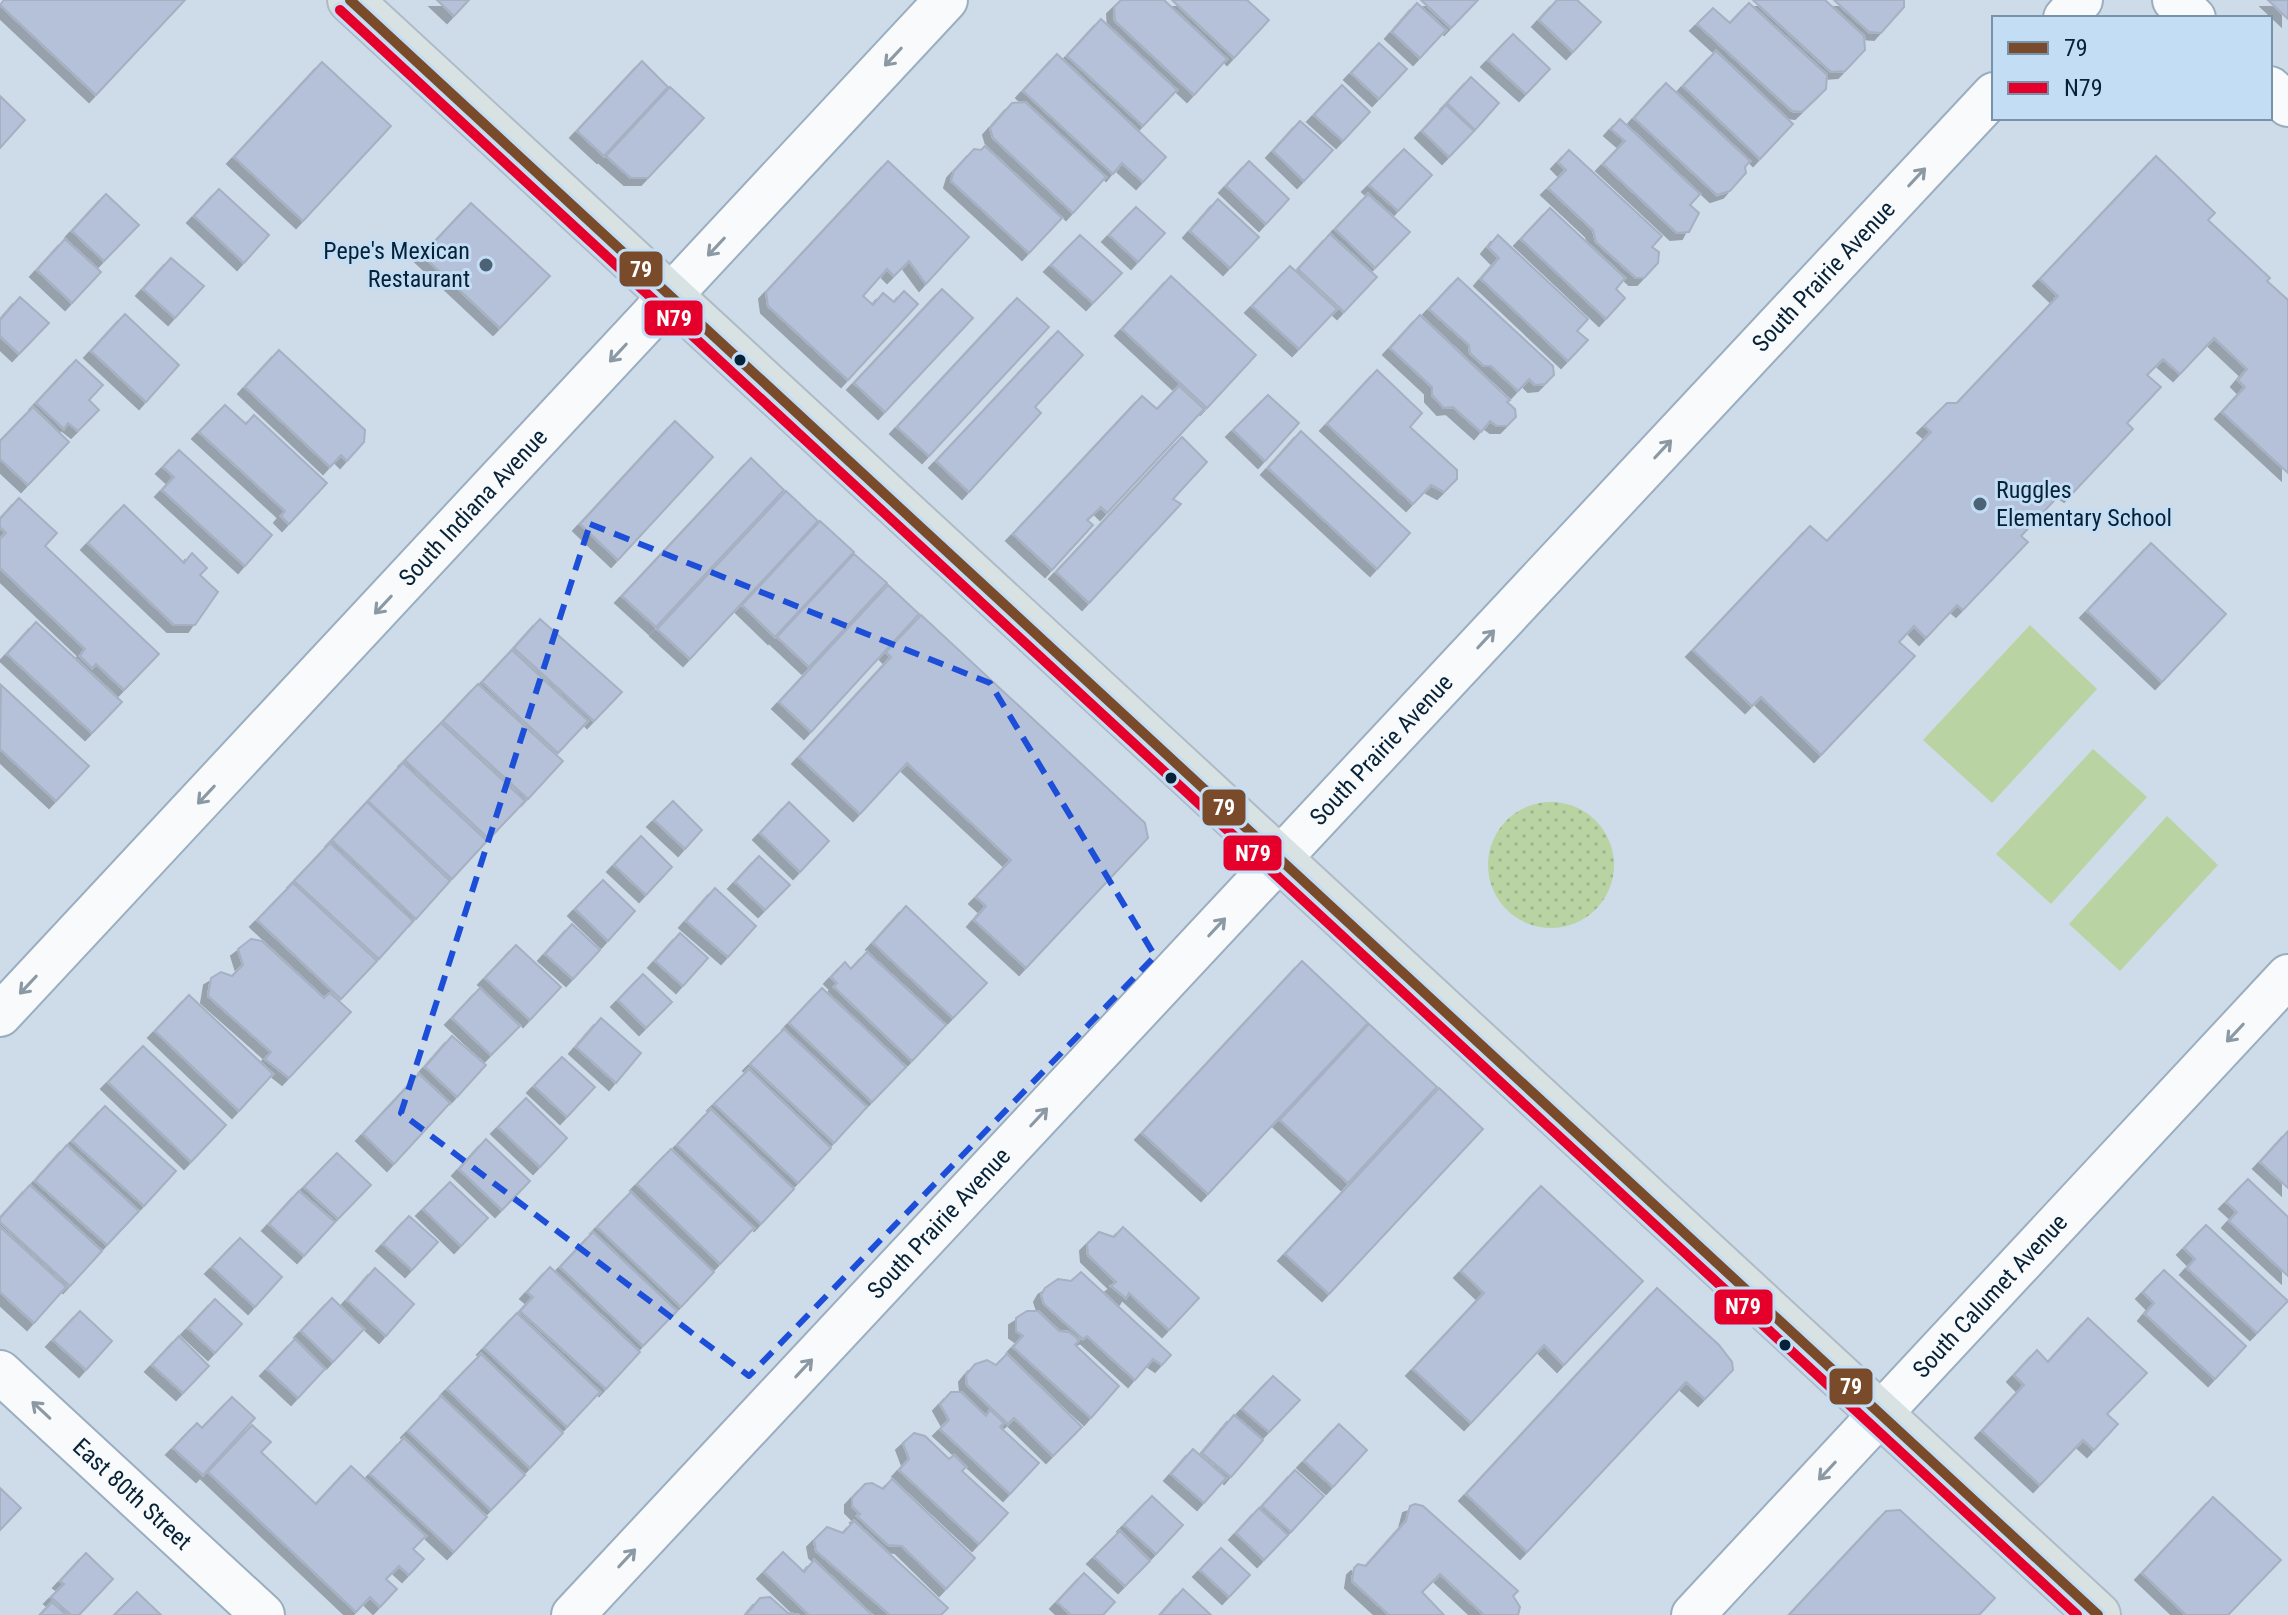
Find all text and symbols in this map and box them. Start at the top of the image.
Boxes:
legend [1992,16,2272,120]
text: 79 [2064,34,2088,62]
one-way arrow [884,47,903,67]
text: N79 [2064,74,2103,102]
one-way arrow [1907,167,1925,187]
street label: South Prairie Avenue [1746,195,1901,358]
place label: Pepe's Mexican Restaurant [323,237,470,293]
one-way arrow [708,237,726,257]
line badge: 79 [618,250,664,288]
marker: Pepe's Mexican Restaurant [477,256,495,274]
text: 79 [630,257,652,282]
line badge: N79 [643,299,704,337]
text: N79 [656,306,692,331]
one-way arrow [608,343,627,363]
unlabelled marker [732,352,748,368]
street label: South Indiana Avenue [393,423,553,592]
one-way arrow [1654,439,1672,459]
place label: Ruggles Elementary School [1996,476,2172,532]
marker: Ruggles Elementary School [1971,495,1989,513]
one-way arrow [374,594,392,614]
one-way arrow [1476,629,1495,649]
street label: South Prairie Avenue [1304,669,1458,831]
unlabelled marker [1163,770,1179,786]
one-way arrow [196,785,215,805]
line badge: 79 [1201,788,1247,827]
text: 79 [1213,795,1235,820]
line badge: N79 [1222,834,1283,872]
text: N79 [1235,841,1271,866]
one-way arrow [1207,917,1226,937]
one-way arrow [19,975,38,995]
one-way arrow [2225,1023,2244,1043]
one-way arrow [1030,1107,1049,1127]
street label: South Prairie Avenue [862,1142,1016,1305]
street label: South Calumet Avenue [1907,1208,2073,1384]
line badge: N79 [1713,1288,1774,1326]
text: N79 [1725,1294,1761,1319]
unlabelled marker [1777,1337,1793,1353]
one-way arrow [795,1358,814,1378]
line badge: 79 [1828,1367,1874,1406]
text: 79 [1840,1374,1862,1399]
one-way arrow [32,1401,52,1419]
street label: East 80th Street [67,1433,197,1556]
one-way arrow [1818,1460,1836,1480]
one-way arrow [617,1548,636,1568]

